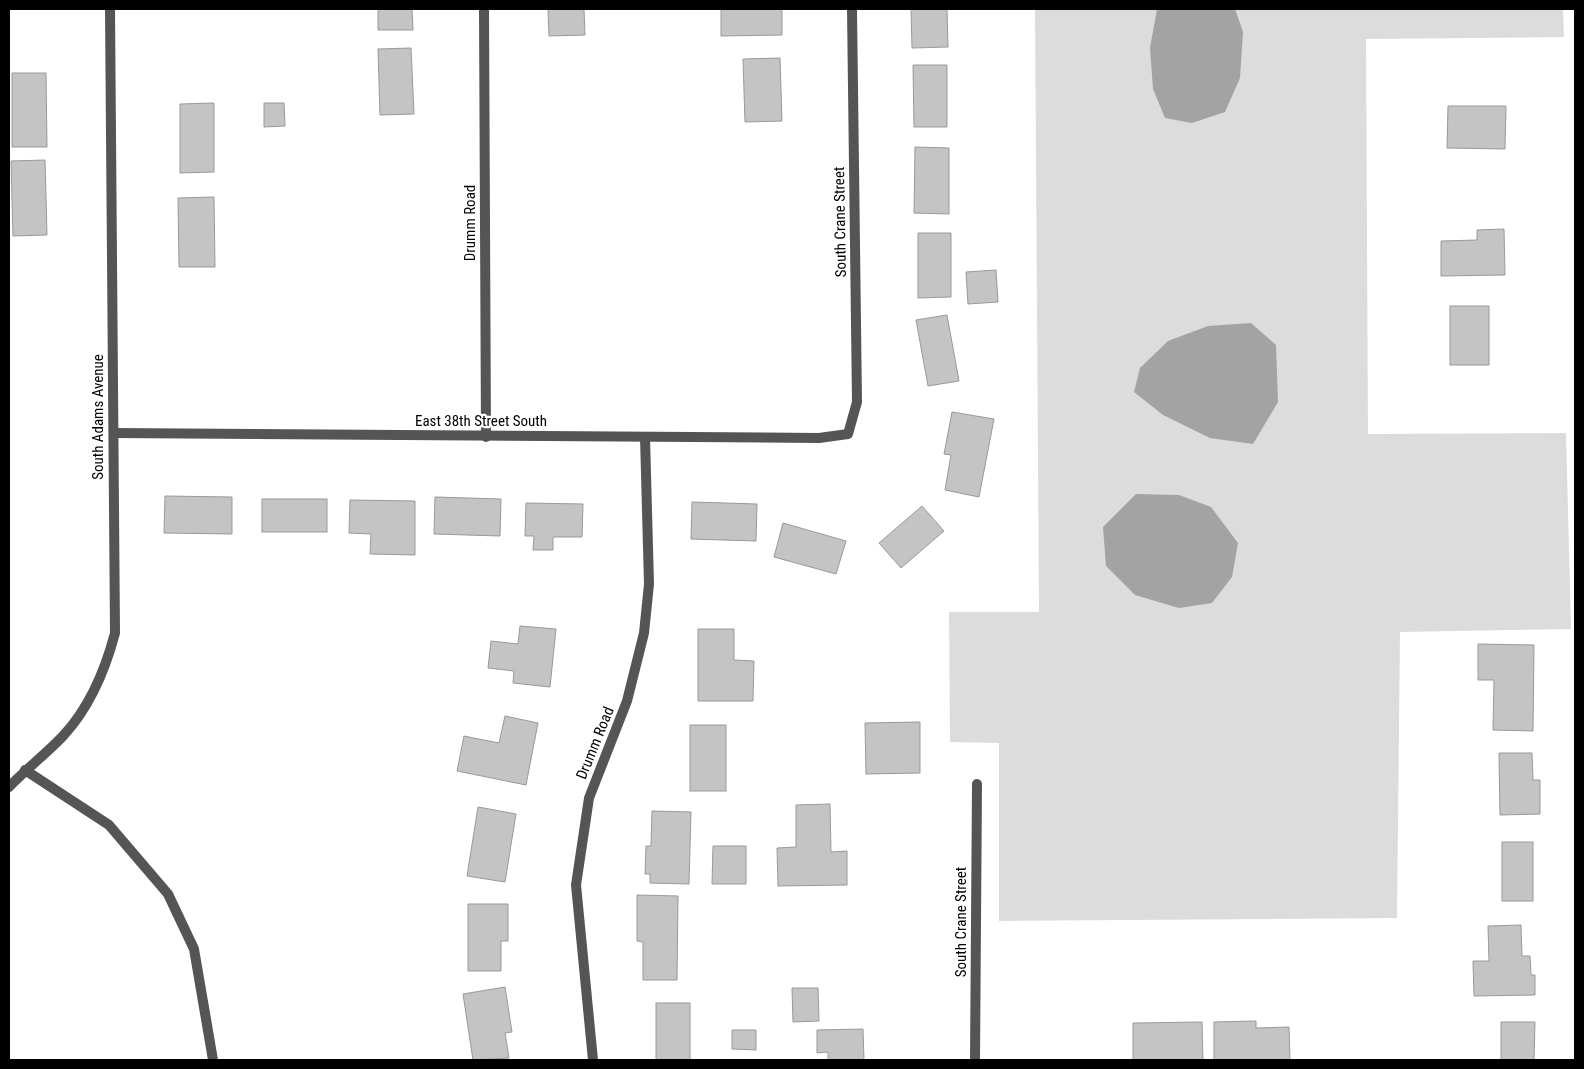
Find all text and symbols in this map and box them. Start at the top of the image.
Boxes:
street label: South Crane Street [830,167,850,277]
street label: Drumm Road [461,185,479,261]
street label: South Adams Avenue [89,354,107,480]
street label: East 38th Street South [415,412,547,430]
street label: Drumm Road [572,704,618,782]
street label: South Crane Street [952,867,970,977]

